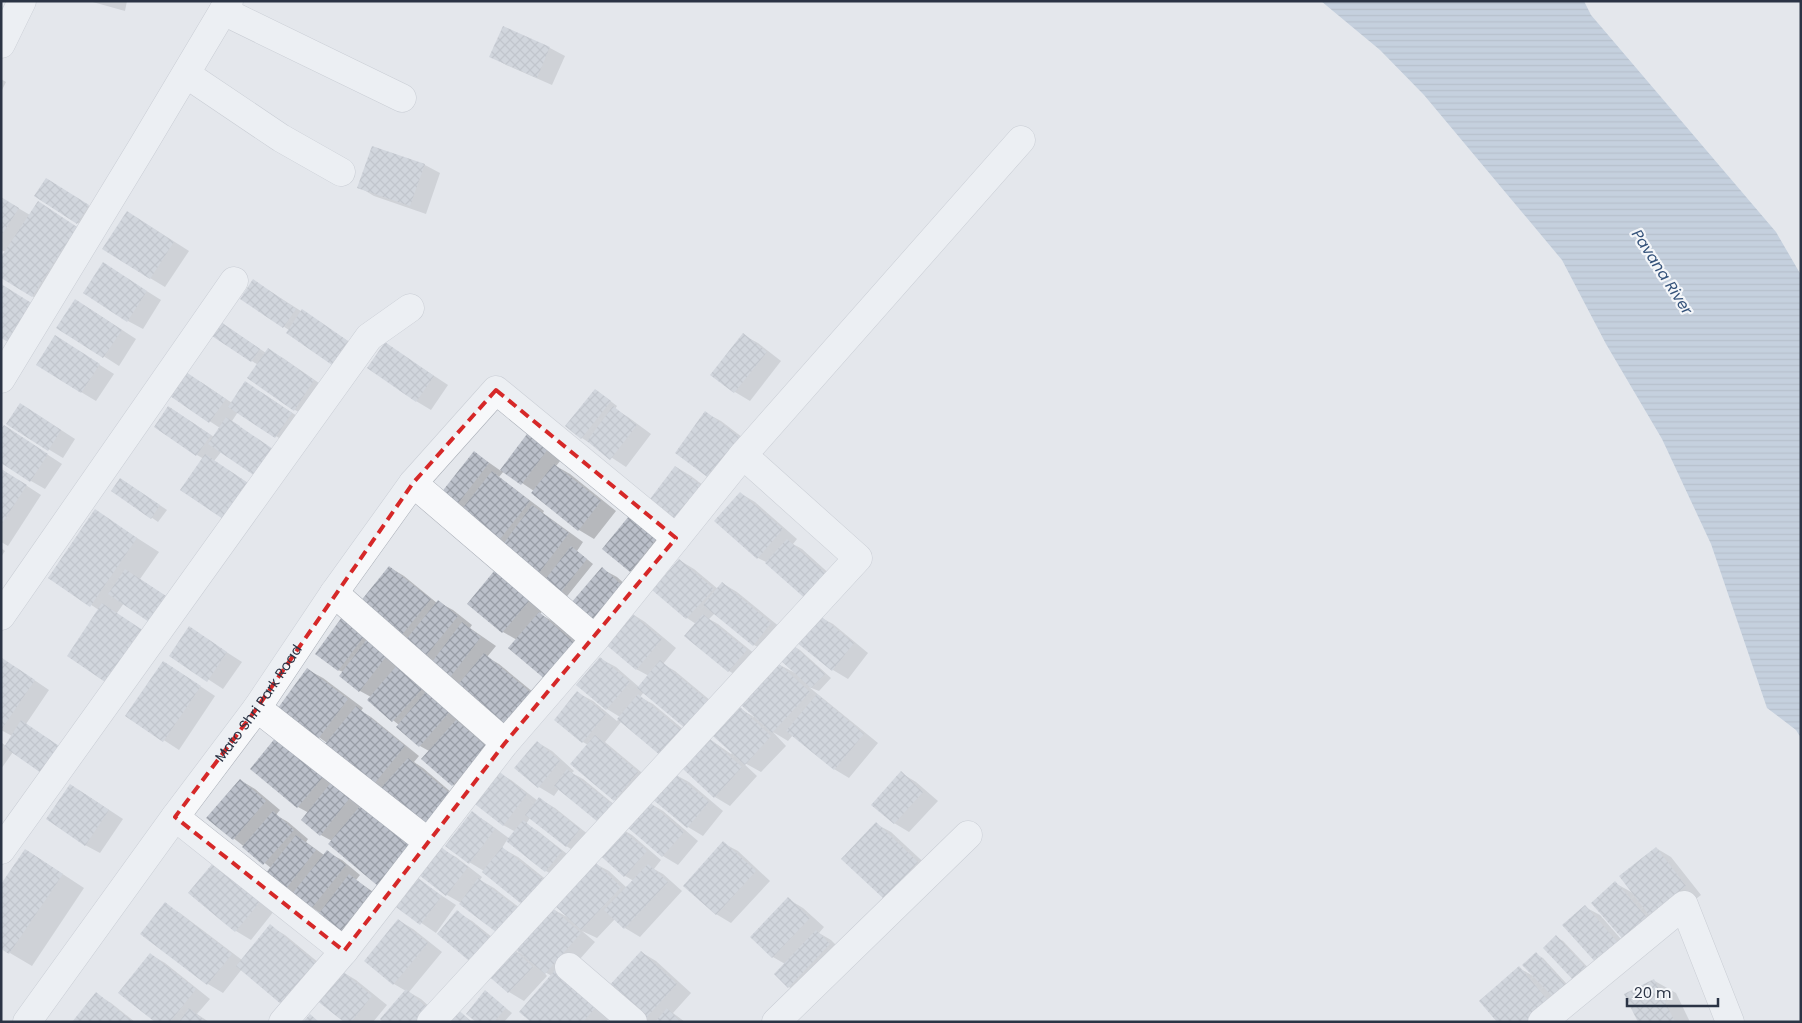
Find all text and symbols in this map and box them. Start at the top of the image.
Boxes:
water label: Pavana River [1627,225,1698,319]
street label: Mato Shri Park Road [210,641,307,766]
scale bar [1627,976,1718,1008]
text: 20 m [1634,982,1672,1003]

